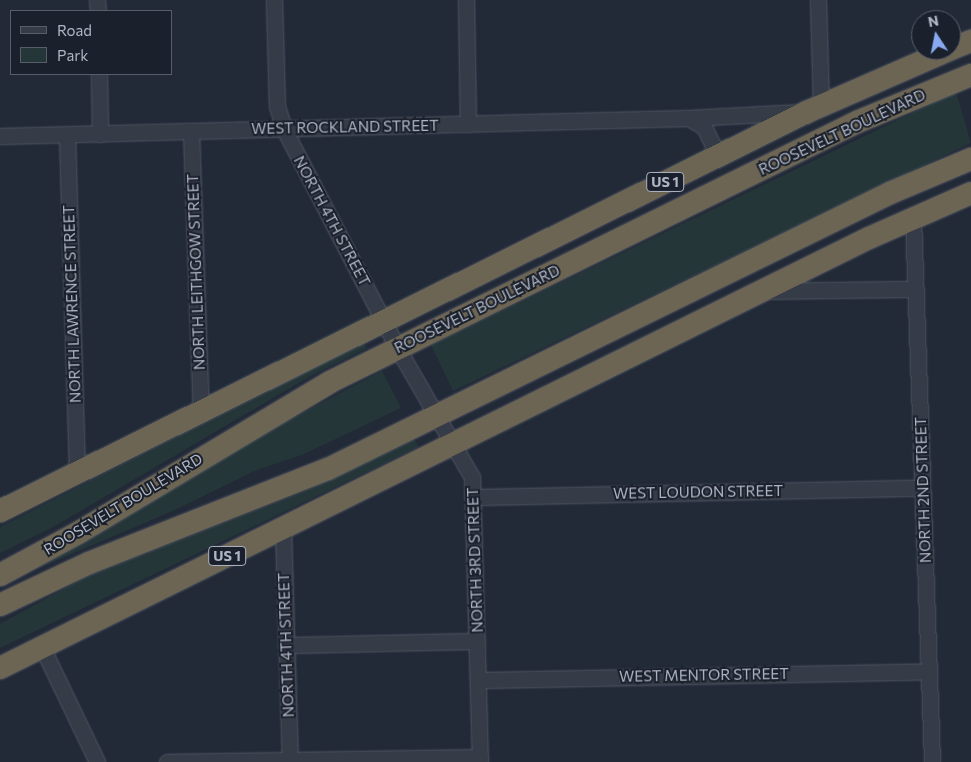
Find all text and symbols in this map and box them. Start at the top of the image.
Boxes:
legend [10,10,172,75]
north arrow [911,10,961,60]
text: N [926,11,940,30]
text: Road [57,21,92,39]
text: Park [57,46,88,64]
street label: ROOSEVELT BOULEVARD [756,85,928,179]
street label: WEST ROCKLAND STREET [251,116,439,138]
street label: NORTH 4TH STREET [290,153,374,289]
road number: US 1 [645,170,685,193]
street label: NORTH LEITHGOW STREET [184,174,208,370]
street label: NORTH LAWRENCE STREET [60,205,84,403]
street label: ROOSEVELT BOULEVARD [391,261,563,357]
street label: NORTH 2ND STREET [911,417,935,563]
street label: ROOSEVELT BOULEVARD [40,449,206,559]
street label: WEST LOUDON STREET [613,482,783,502]
street label: NORTH 3RD STREET [463,487,487,633]
road number: US 1 [207,544,247,568]
street label: NORTH 4TH STREET [274,572,298,718]
street label: WEST MENTOR STREET [619,665,789,685]

